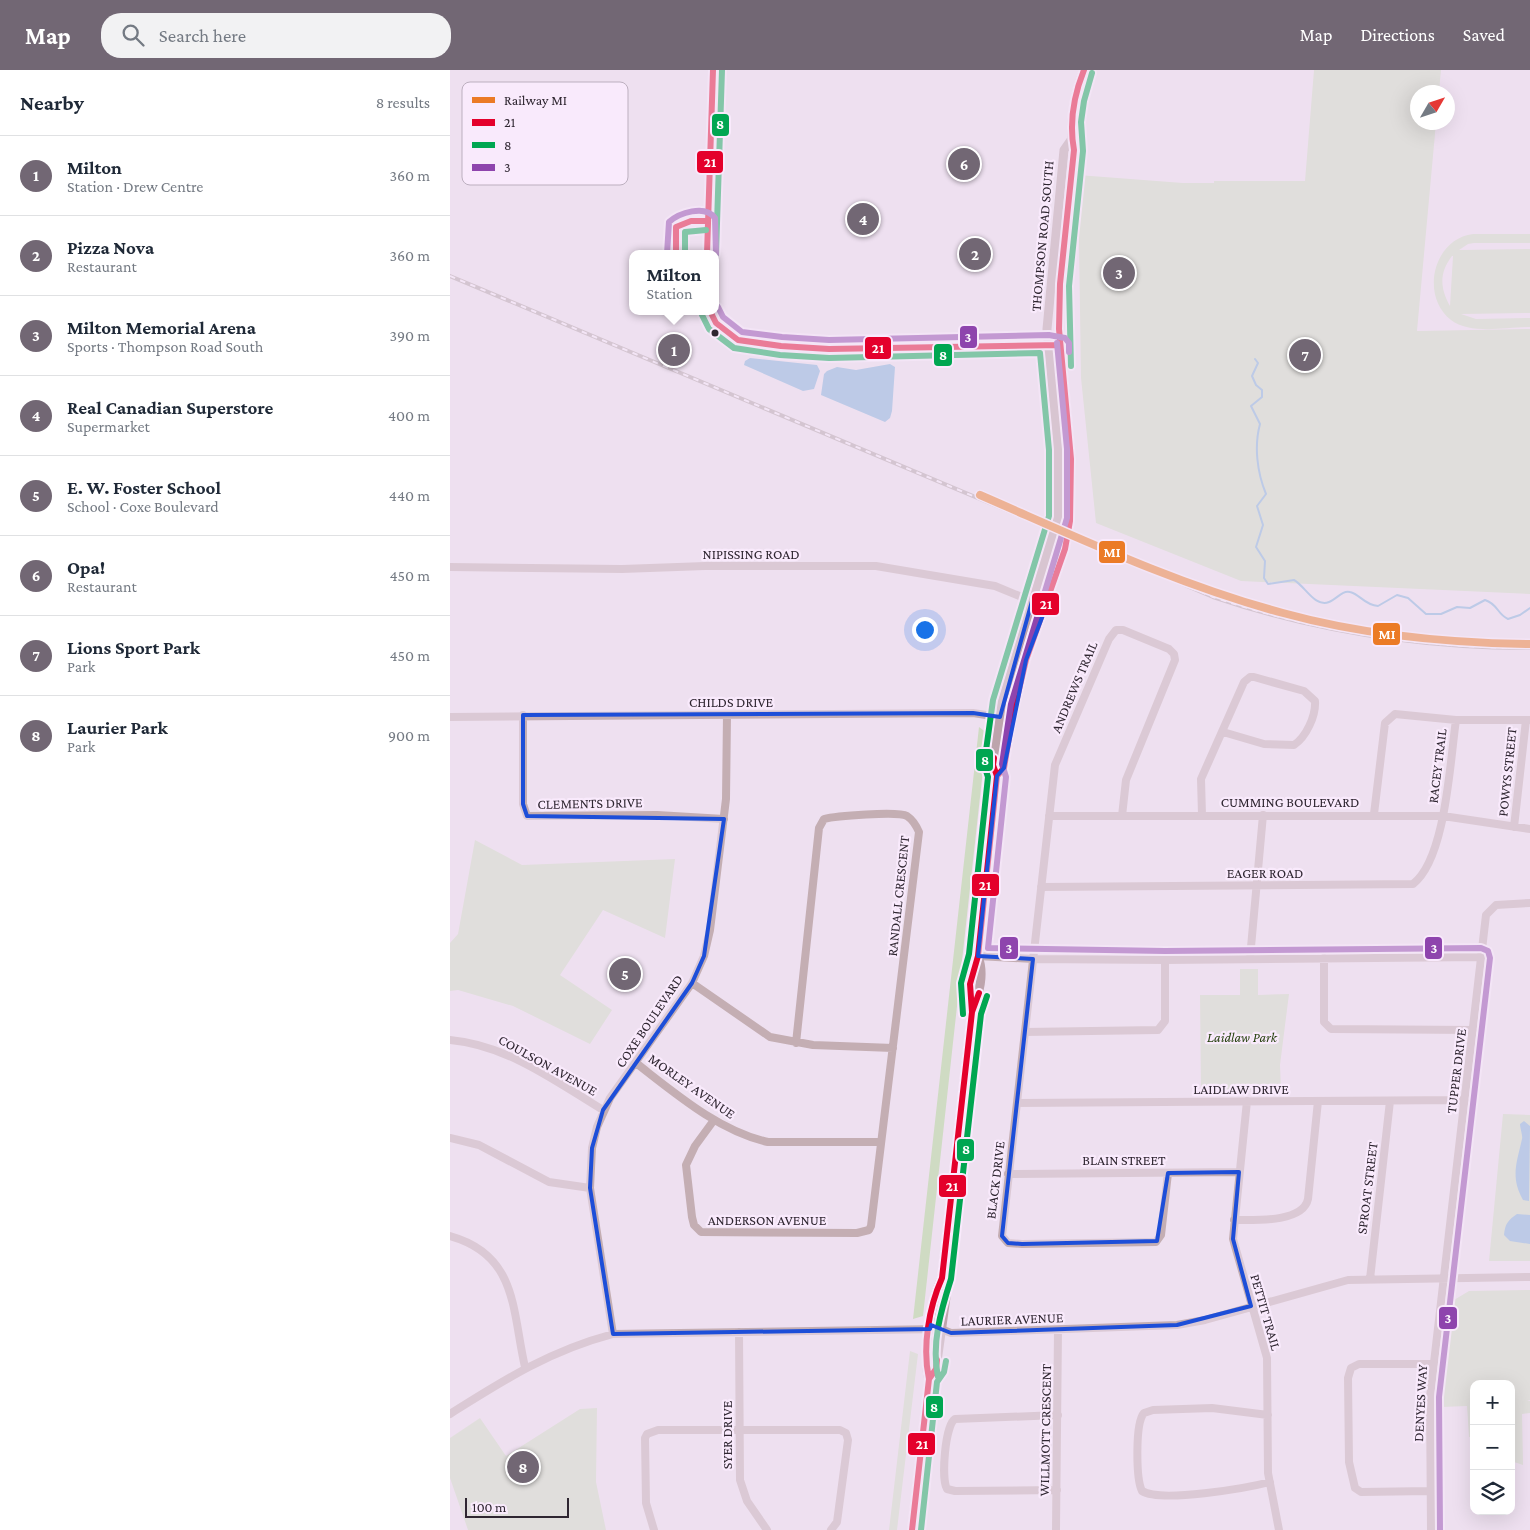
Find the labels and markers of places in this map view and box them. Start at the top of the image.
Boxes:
pin: 6 [948,145,980,183]
pin: 4 [847,200,879,238]
pin: 2 [959,235,991,273]
pin: 3 [1103,254,1135,292]
unlabelled marker [710,328,720,338]
pin: 1 [658,331,690,369]
pin: 7 [1289,336,1321,374]
pin: 5 [609,955,641,993]
pin: 8 [507,1448,539,1486]

